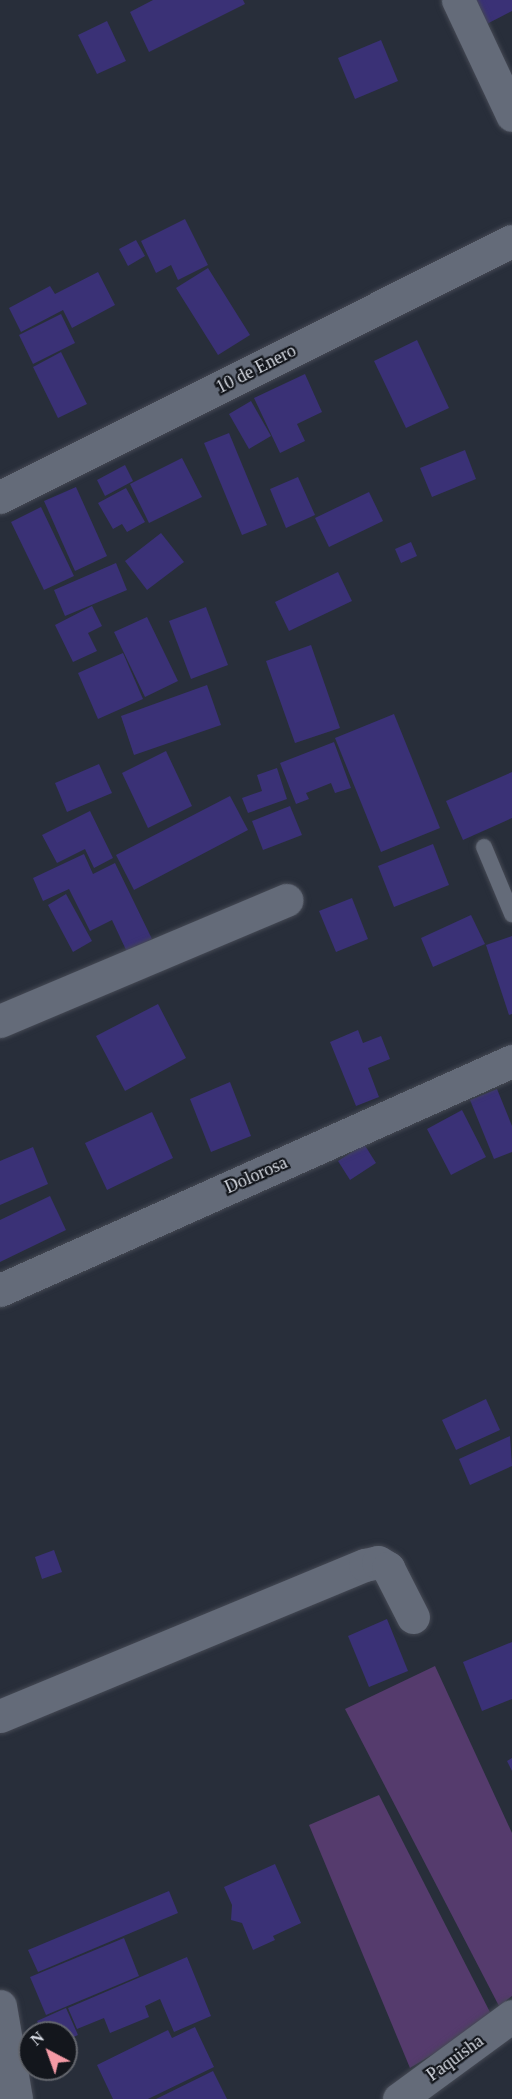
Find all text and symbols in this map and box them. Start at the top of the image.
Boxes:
street label: 10 de Enero [212,340,300,398]
street label: Dolorosa [221,1152,291,1198]
north arrow [18,2021,78,2081]
text: N [27,2028,47,2049]
street label: Paquisha [422,2030,488,2086]

